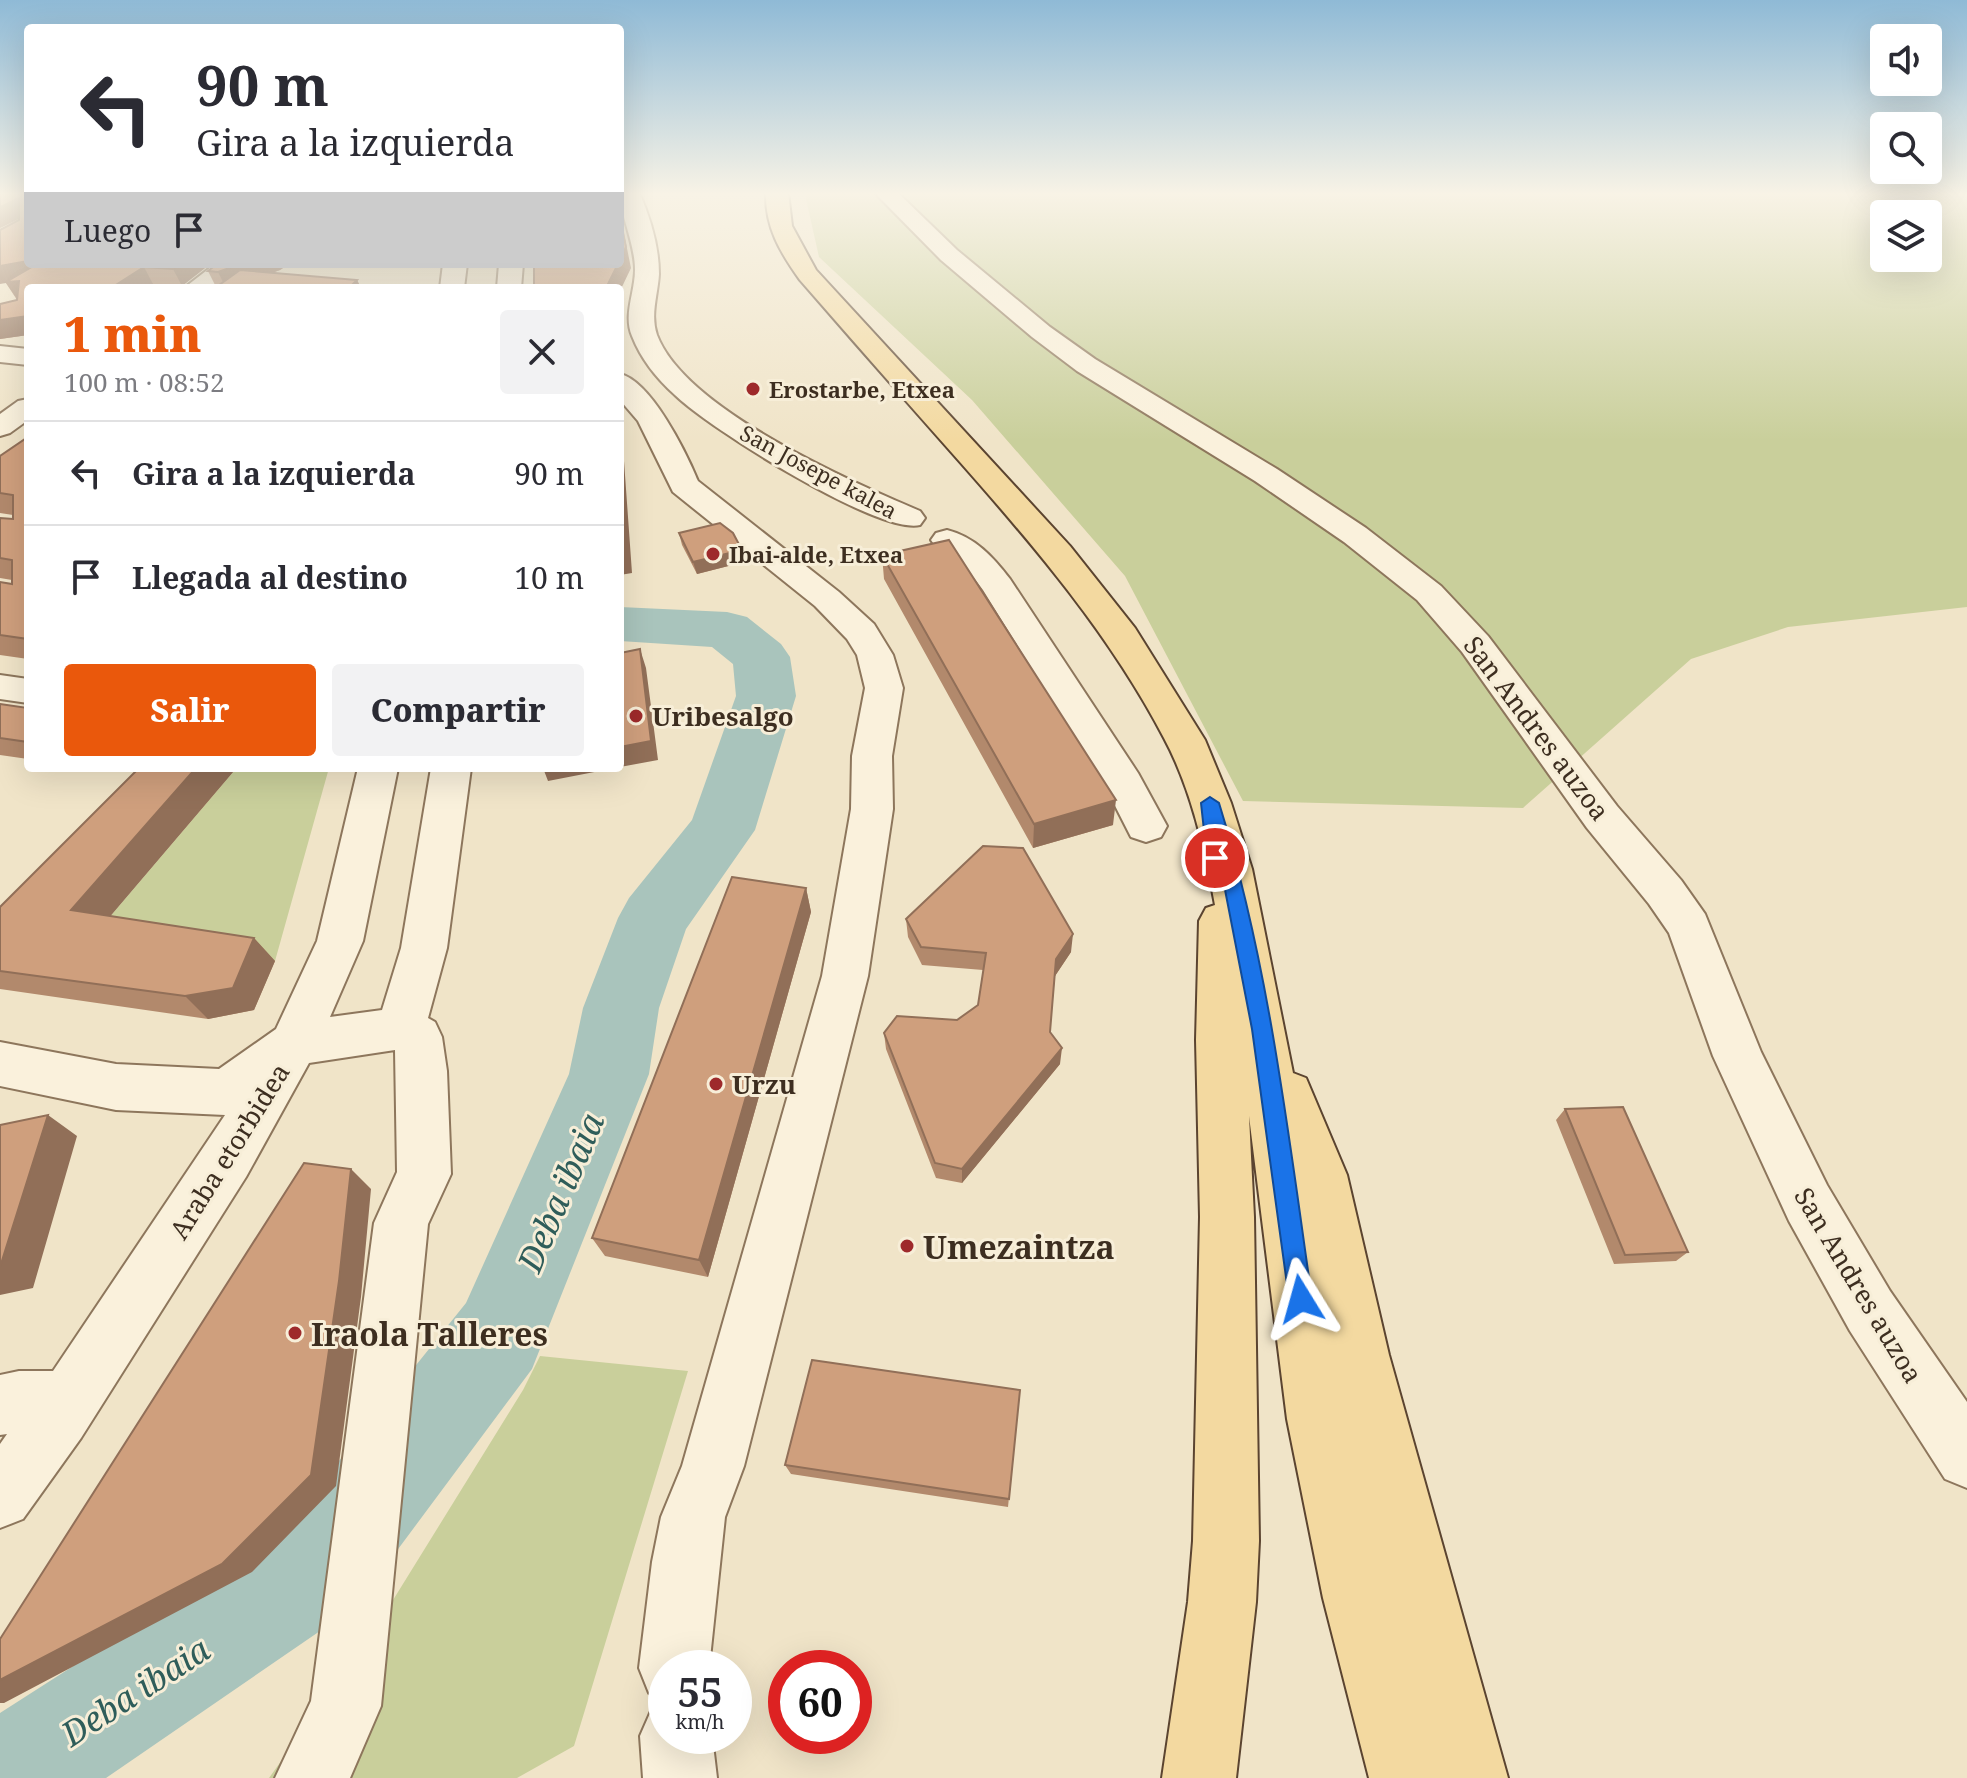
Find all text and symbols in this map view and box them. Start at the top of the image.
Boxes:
map controls [1870,24,1942,272]
button: sound [1870,24,1942,96]
text: 90 m [196,46,329,122]
icon: left [64,56,168,160]
button: search [1870,112,1942,184]
text: Gira a la izquierda [196,118,515,167]
button: layers [1870,200,1942,272]
icon: arrive [167,208,211,252]
text: Luego [64,210,151,251]
text: 1 min [64,301,202,366]
button: close [500,310,584,394]
text: 100 m · 08:52 [64,364,225,400]
place label: Erostarbe, Etxea [769,374,955,404]
marker: Erostarbe, Etxea [744,380,762,398]
street label: San Josepe kalea [735,417,903,525]
icon: left [64,451,108,495]
text: Gira a la izquierda [132,453,415,494]
text: 90 m [514,453,584,494]
place label: Ibai-alde, Etxea [729,539,903,569]
marker: Ibai-alde, Etxea [704,545,722,563]
icon: arrive [64,555,108,599]
text: Llegada al destino [132,557,408,598]
text: 10 m [514,557,584,598]
street label: San Andres auzoa [1456,628,1618,828]
button: Salir [64,664,316,756]
button: Compartir [332,664,584,756]
place label: Uribesalgo [652,698,794,734]
marker: Uribesalgo [627,707,645,725]
pin [1181,824,1249,892]
icon: arrive [1193,836,1237,880]
street label: Araba etorbidea [160,1056,298,1246]
place label: Urzu [732,1066,796,1102]
marker: Urzu [707,1075,725,1093]
water label: Deba ibaia [506,1105,614,1279]
street label: San Andres auzoa [1786,1181,1932,1389]
place label: Umezaintza [923,1225,1115,1268]
marker: Umezaintza [898,1237,916,1255]
position arrow [1259,1257,1343,1341]
place label: Iraola Talleres [311,1312,548,1355]
marker: Iraola Talleres [286,1324,304,1342]
water label: Deba ibaia [51,1626,218,1757]
speed limit sign: 60 [768,1650,872,1754]
text: 55 [677,1664,723,1719]
text: km/h [675,1708,725,1735]

